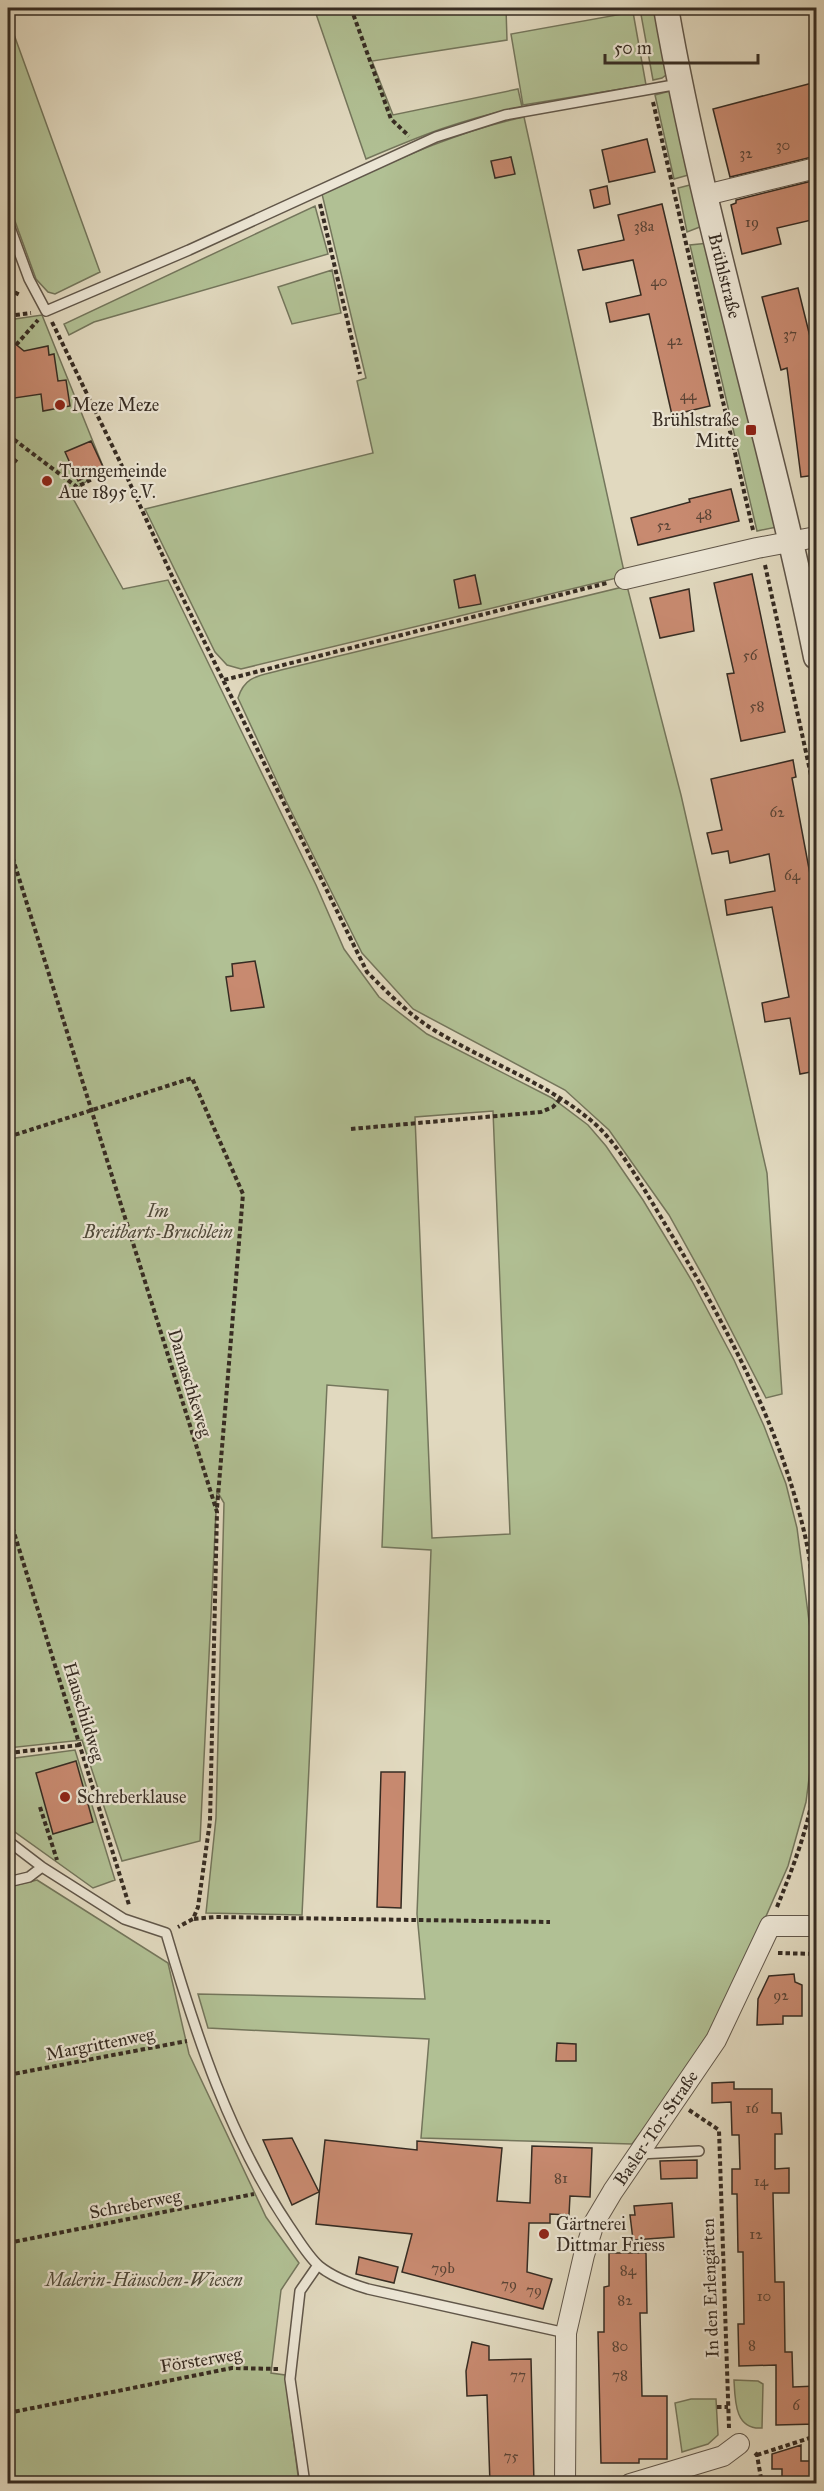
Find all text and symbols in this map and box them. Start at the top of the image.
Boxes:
scale bar [605,27,758,65]
text: 50 m [614,37,652,59]
house number: 30 [776,136,790,154]
house number: 32 [739,144,753,162]
house number: 19 [745,213,759,231]
house number: 38a [634,217,655,235]
street label: Brühlstraße [703,231,746,321]
house number: 40 [650,272,668,290]
house number: 37 [783,325,797,343]
house number: 42 [667,331,683,349]
house number: 44 [680,386,697,404]
place label: Meze Meze [72,394,159,416]
marker: Meze Meze [53,398,67,412]
place label: Brühlstraße Mitte [652,409,739,452]
marker: Brühlstraße Mitte [744,423,758,437]
place label: Turngemeinde Aue 1895 e.V. [58,460,167,503]
marker: Turngemeinde Aue 1895 e.V. [40,474,54,488]
house number: 48 [696,505,712,523]
house number: 52 [657,516,672,534]
house number: 56 [743,646,759,664]
house number: 58 [750,697,764,715]
house number: 62 [769,803,785,821]
house number: 64 [784,866,801,884]
park label: Im Breitbarts-Bruchlein [82,1200,233,1243]
street label: Damaschkeweg [162,1326,217,1441]
street label: Hauschildweg [57,1659,110,1765]
place label: Schreberklause [77,1786,186,1808]
marker: Schreberklause [58,1790,72,1804]
house number: 92 [773,1986,789,2004]
street label: Margrittenweg [44,2023,157,2066]
street label: Basler-Tor-Straße [609,2066,703,2190]
house number: 16 [745,2099,760,2117]
house number: 81 [554,2169,568,2187]
house number: 14 [754,2172,769,2190]
street label: Schreberweg [87,2184,183,2225]
place label: Gärtnerei Dittmar Friess [556,2213,665,2256]
street label: In den Erlengärten [697,2218,724,2358]
house number: 12 [749,2225,763,2243]
marker: Gärtnerei Dittmar Friess [537,2227,551,2241]
house number: 79b [431,2259,455,2277]
house number: 84 [620,2261,637,2279]
park label: Malerin-Häuschen-Wiesen [43,2269,243,2291]
house number: 79 [501,2275,517,2293]
house number: 79 [526,2281,542,2299]
house number: 10 [757,2287,771,2305]
house number: 82 [617,2291,633,2309]
house number: 8 [748,2336,756,2354]
house number: 80 [612,2337,628,2355]
street label: Försterweg [159,2343,244,2378]
house number: 77 [510,2366,526,2384]
house number: 78 [612,2366,628,2384]
house number: 6 [792,2396,801,2414]
house number: 75 [504,2447,519,2465]

